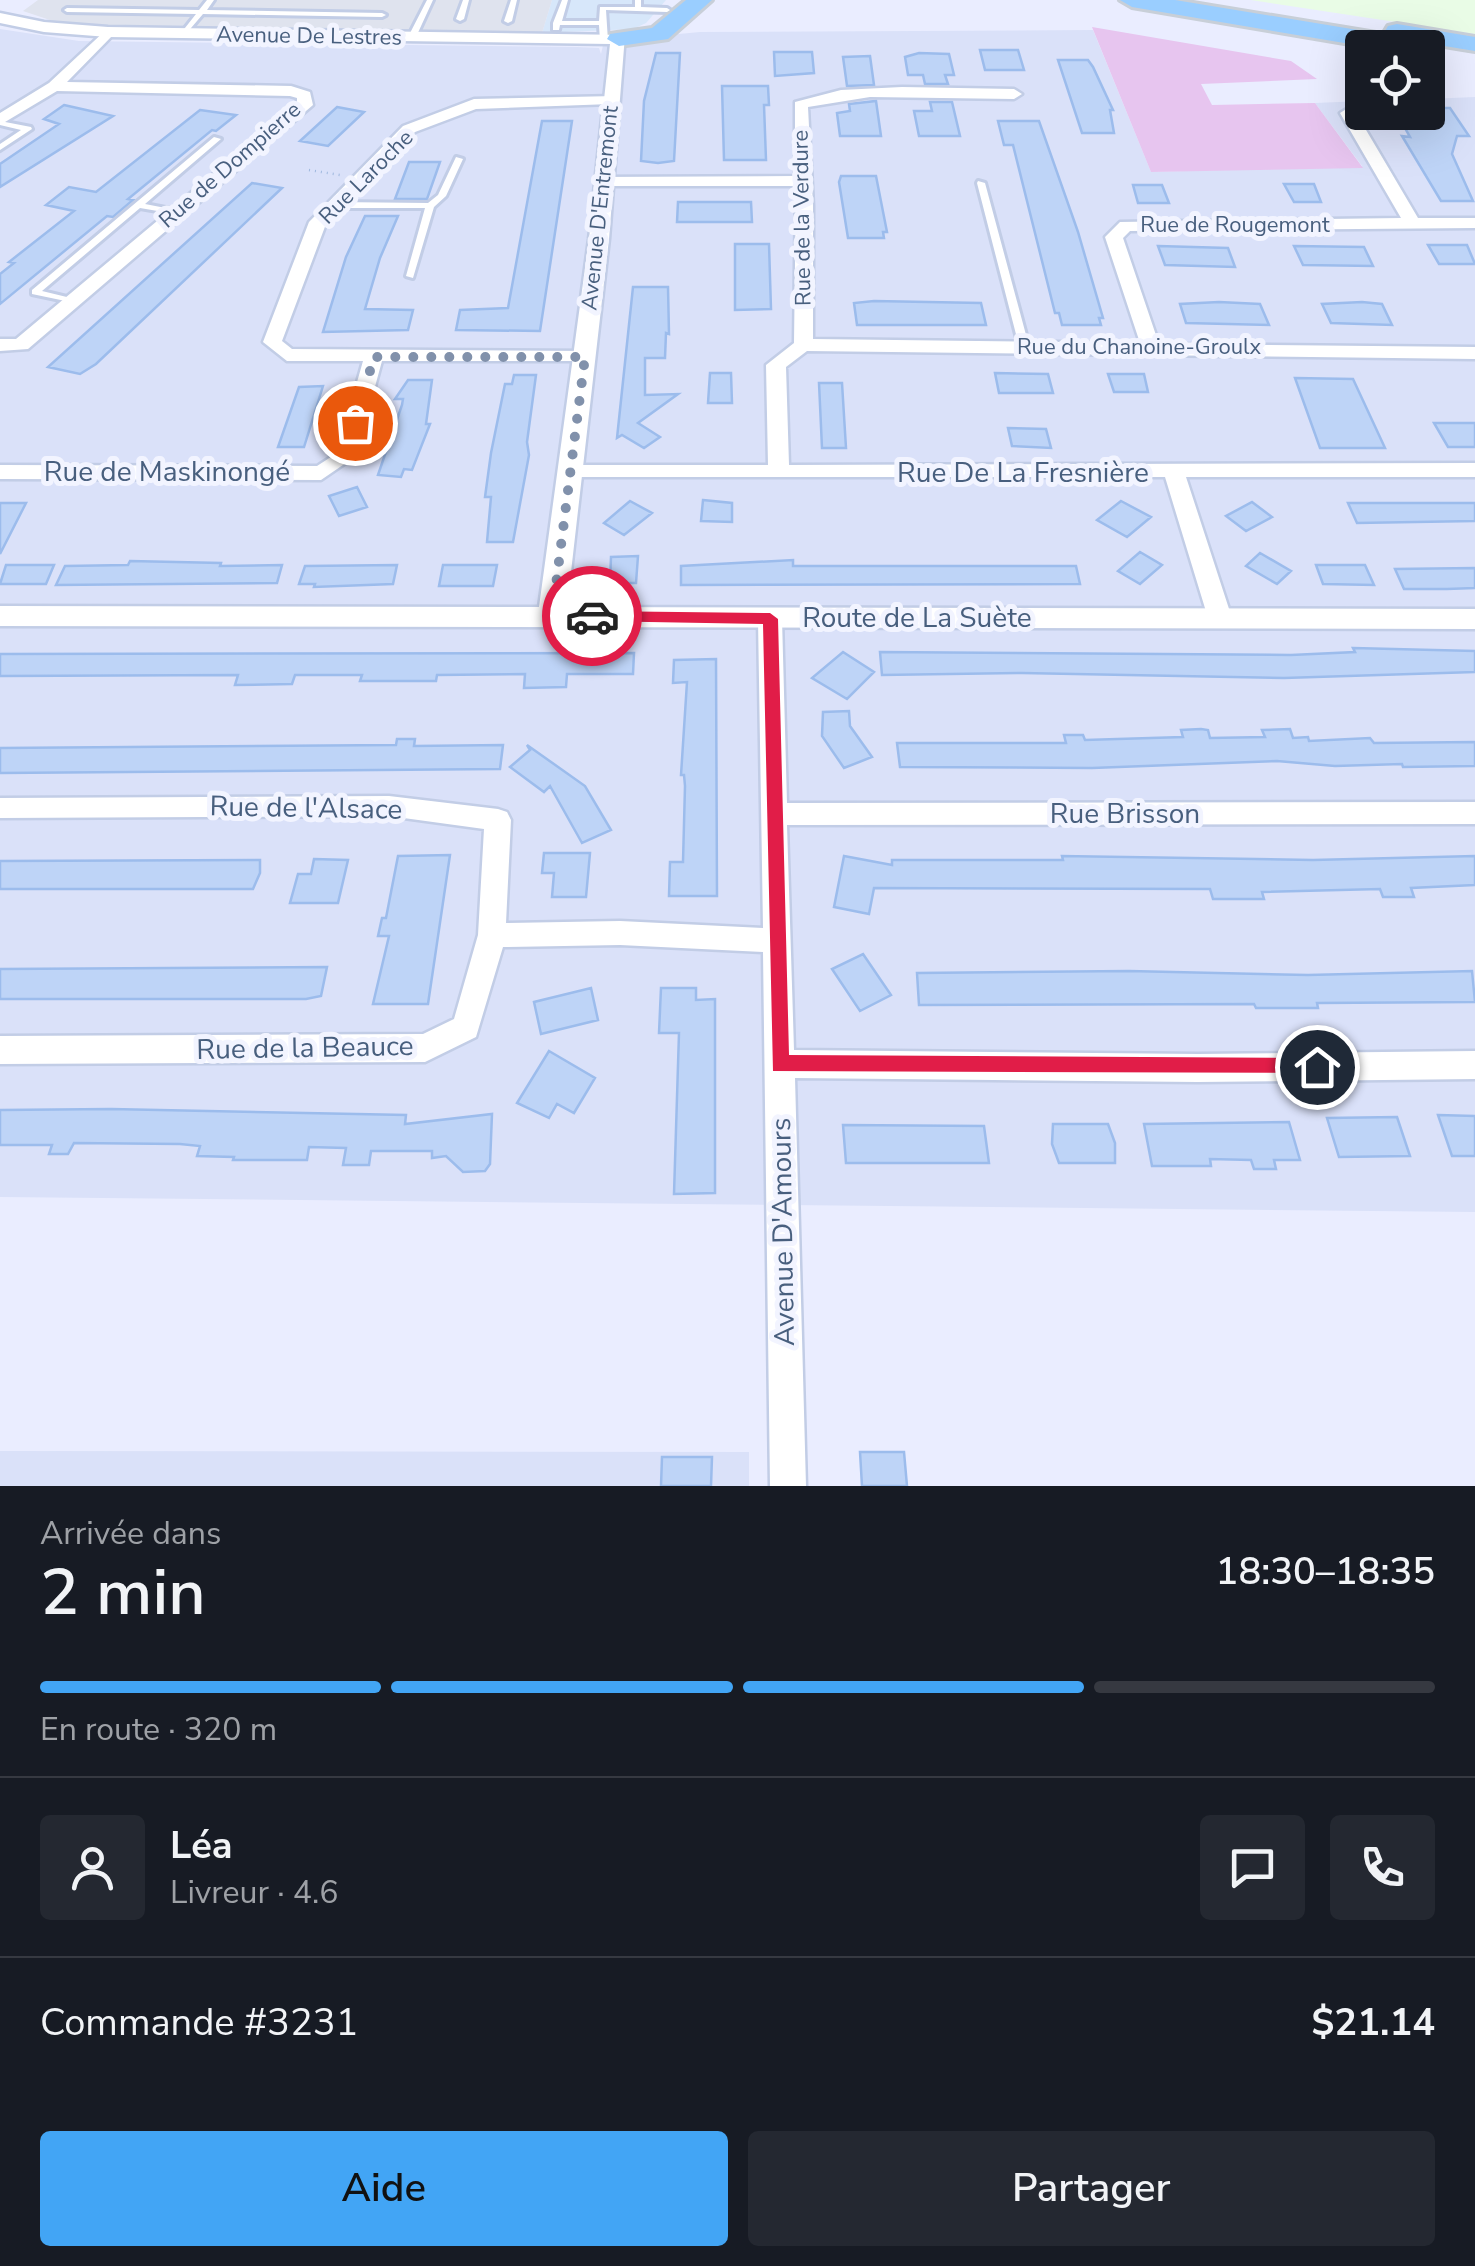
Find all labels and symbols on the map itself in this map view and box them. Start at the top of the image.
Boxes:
street label: Avenue De Lestres [216,19,402,53]
street label: Rue de Dompierre [153,95,307,235]
street label: Avenue D'Entremont [574,104,626,312]
street label: Rue Laroche [312,123,420,231]
street label: Rue de la Verdure [785,130,819,306]
street label: Rue de Rougemont [1140,210,1330,240]
street label: Rue du Chanoine-Groulx [1017,332,1262,362]
pin [313,381,398,466]
street label: Rue de Maskinongé [44,453,290,491]
street label: Rue De La Fresnière [897,454,1149,492]
courier [542,566,642,666]
street label: Route de La Suète [802,599,1032,637]
street label: Rue de l'Alsace [209,787,403,829]
street label: Rue Brisson [1050,795,1200,833]
pin [1275,1025,1360,1110]
street label: Rue de la Beauce [196,1027,414,1069]
street label: Avenue D'Amours [762,1117,804,1347]

